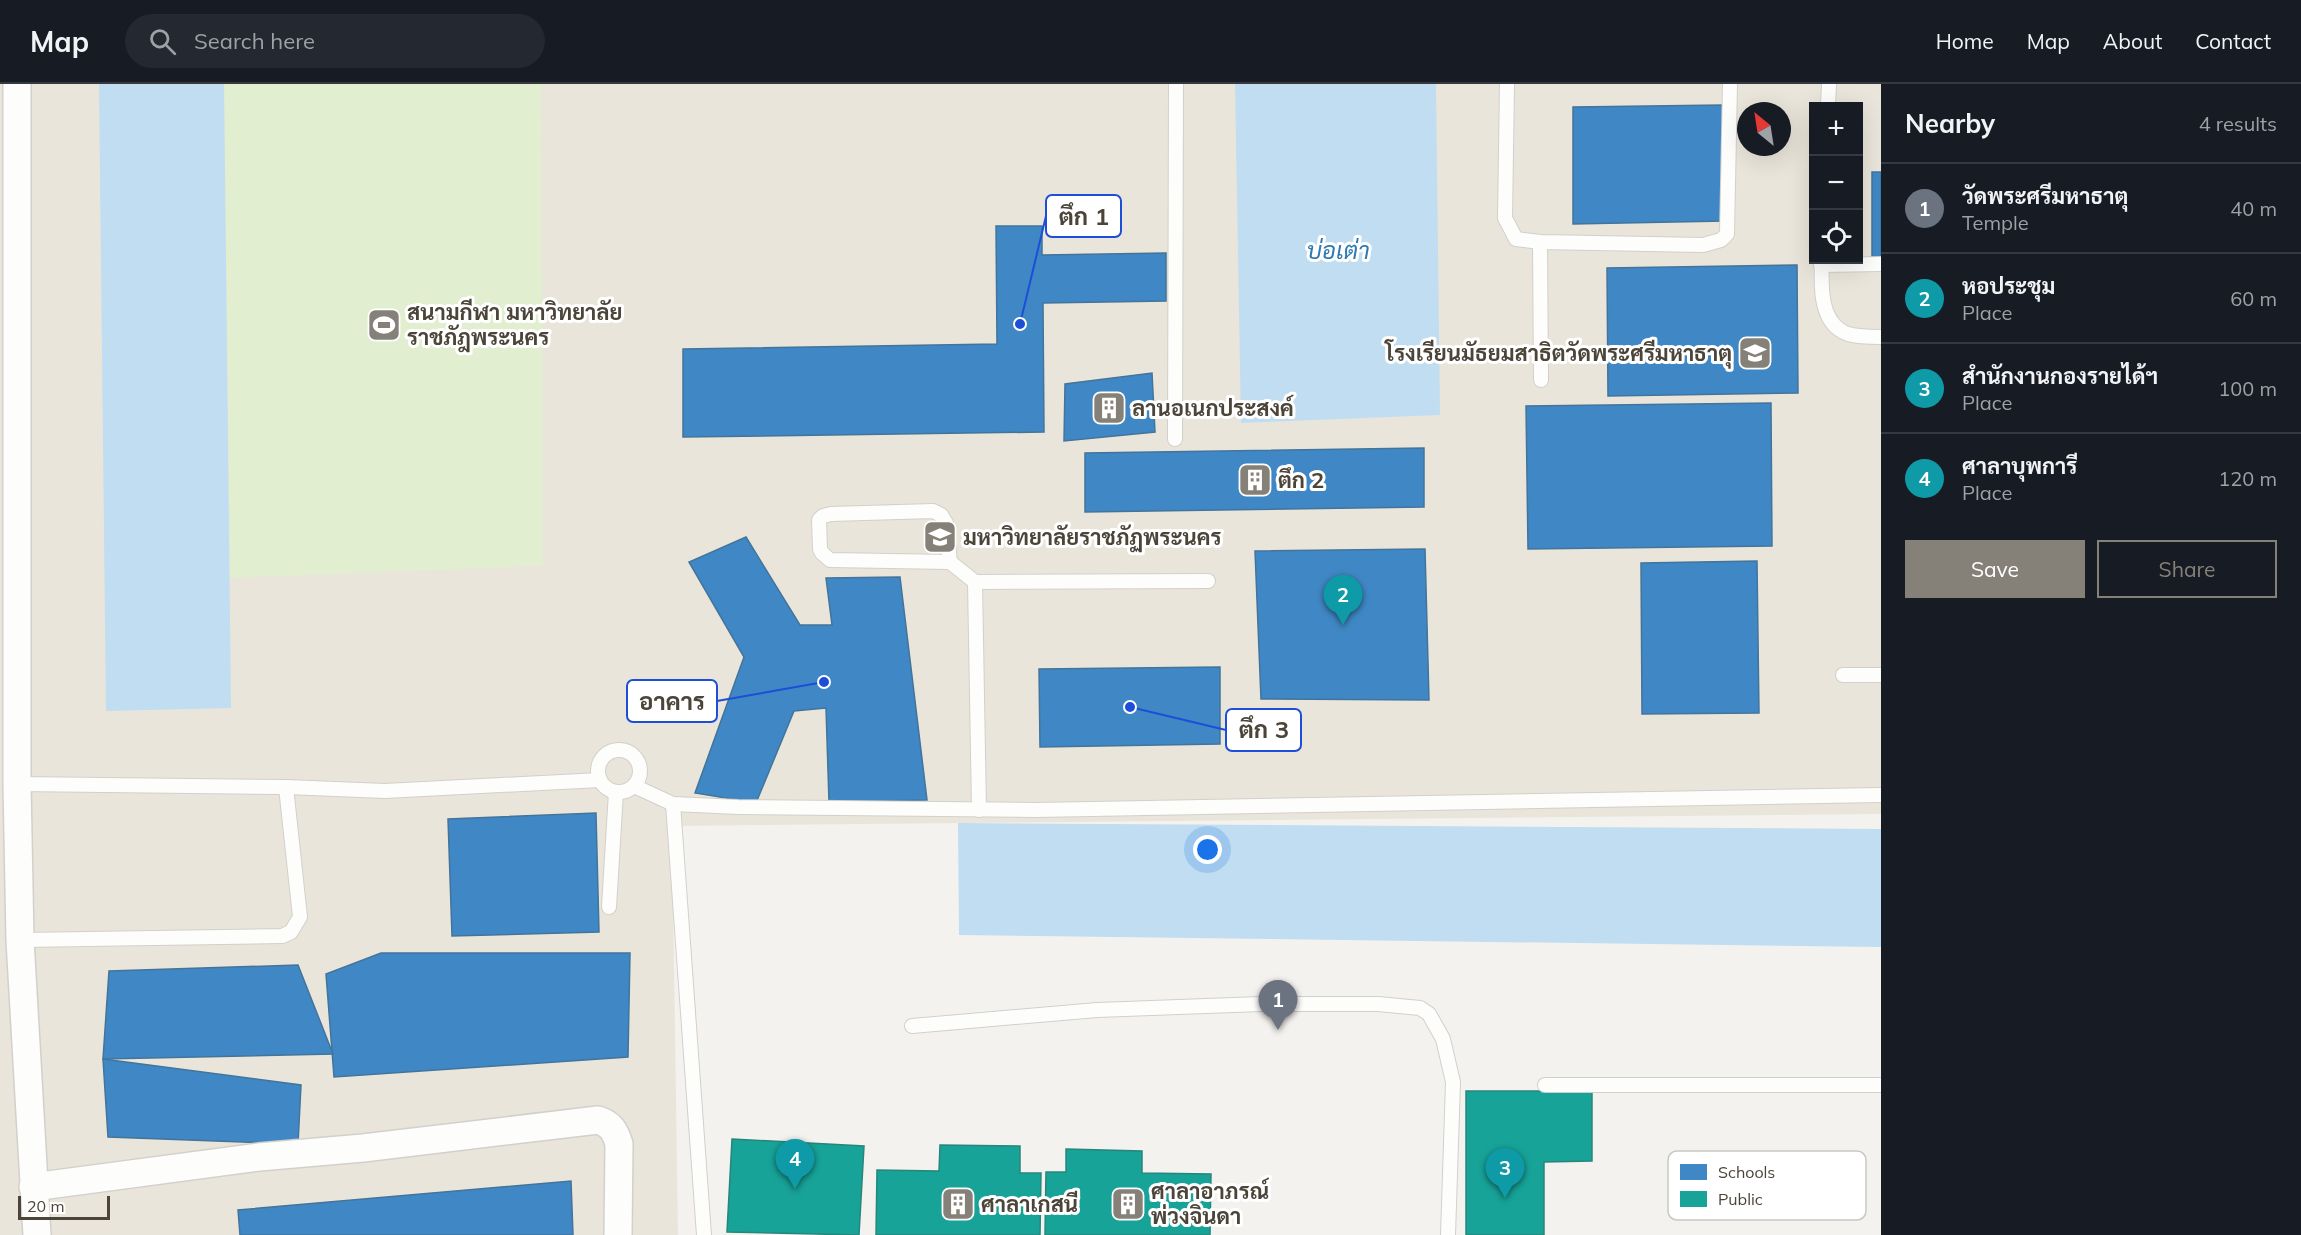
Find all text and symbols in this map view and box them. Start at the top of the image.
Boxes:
search box [125,14,545,68]
text: Map [30,24,89,59]
icon: search [146,25,179,58]
text: Search here [194,27,315,55]
text: Home [1936,28,1994,54]
text: Map [2027,28,2070,54]
text: About [2103,28,2162,54]
text: Contact [2195,28,2271,54]
north arrow [1737,102,1791,156]
map controls [1809,102,1863,264]
button: + [1809,102,1863,156]
text: Nearby [1905,107,1995,140]
text: 4 results [2199,111,2277,136]
button: − [1809,156,1863,210]
text: วัดพระศรีมหาธาตุ [1962,182,2128,210]
callout: ตึก 1 [1046,195,1121,237]
text: 1 [1919,196,1931,221]
text: 40 m [2230,196,2277,221]
text: ตึก 1 [1059,201,1109,231]
button: locate [1809,210,1863,264]
text: Temple [1962,210,2029,235]
water label: บ่อเต่า [1306,235,1370,265]
text: หอประชุม [1962,272,2055,300]
text: 2 [1919,286,1931,311]
text: 60 m [2230,286,2277,311]
place label: สนามกีฬา มหาวิทยาลัย ราชภัฎพระนคร [407,298,622,353]
text: Place [1962,300,2012,325]
sports icon: สนามกีฬา มหาวิทยาลัย ราชภัฎพระนคร [366,307,402,343]
school or university icon: โรงเรียนมัธยมสาธิตวัดพระศรีมหาธาตุ [1737,335,1773,371]
place label: โรงเรียนมัธยมสาธิตวัดพระศรีมหาธาตุ [1383,339,1732,369]
text: สำนักงานกองรายได้ฯ [1962,362,2158,390]
text: 3 [1919,376,1931,401]
text: 100 m [2218,376,2277,401]
building icon: ลานอเนกประสงค์ [1091,390,1127,426]
text: Place [1962,390,2012,415]
place label: ลานอเนกประสงค์ [1132,394,1295,422]
text: ศาลาบุพการี [1962,452,2077,480]
building icon: ตึก 2 [1237,462,1273,498]
place label: ตึก 2 [1278,466,1324,494]
text: 4 [1919,466,1931,491]
text: 120 m [2218,466,2277,491]
text: Place [1962,480,2012,505]
school or university icon: มหาวิทยาลัยราชภัฏพระนคร [922,519,958,555]
place label: มหาวิทยาลัยราชภัฏพระนคร [963,523,1222,553]
button: Save [1905,540,2085,598]
button: Share [2097,540,2277,598]
pin: 2 [1324,576,1362,625]
callout: อาคาร [627,680,717,722]
text: อาคาร [639,686,705,716]
callout: ตึก 3 [1226,709,1301,751]
text: ตึก 3 [1239,714,1289,744]
your location [1193,835,1222,864]
pin: 1 [1258,980,1298,1030]
pin: 4 [776,1140,814,1189]
pin: 3 [1486,1148,1524,1198]
legend [1668,1151,1866,1220]
text: Schools [1718,1162,1775,1182]
place label: ศาลาอาภรณ์ พ่วงจินดา [1151,1177,1270,1230]
building icon: ศาลาเกสนี [940,1186,976,1222]
building icon: ศาลาอาภรณ์ พ่วงจินดา [1110,1186,1146,1222]
text: Public [1718,1189,1763,1209]
place label: ศาลาเกสนี [981,1190,1078,1218]
scale bar [18,1193,110,1220]
text: 20 m [27,1196,64,1216]

